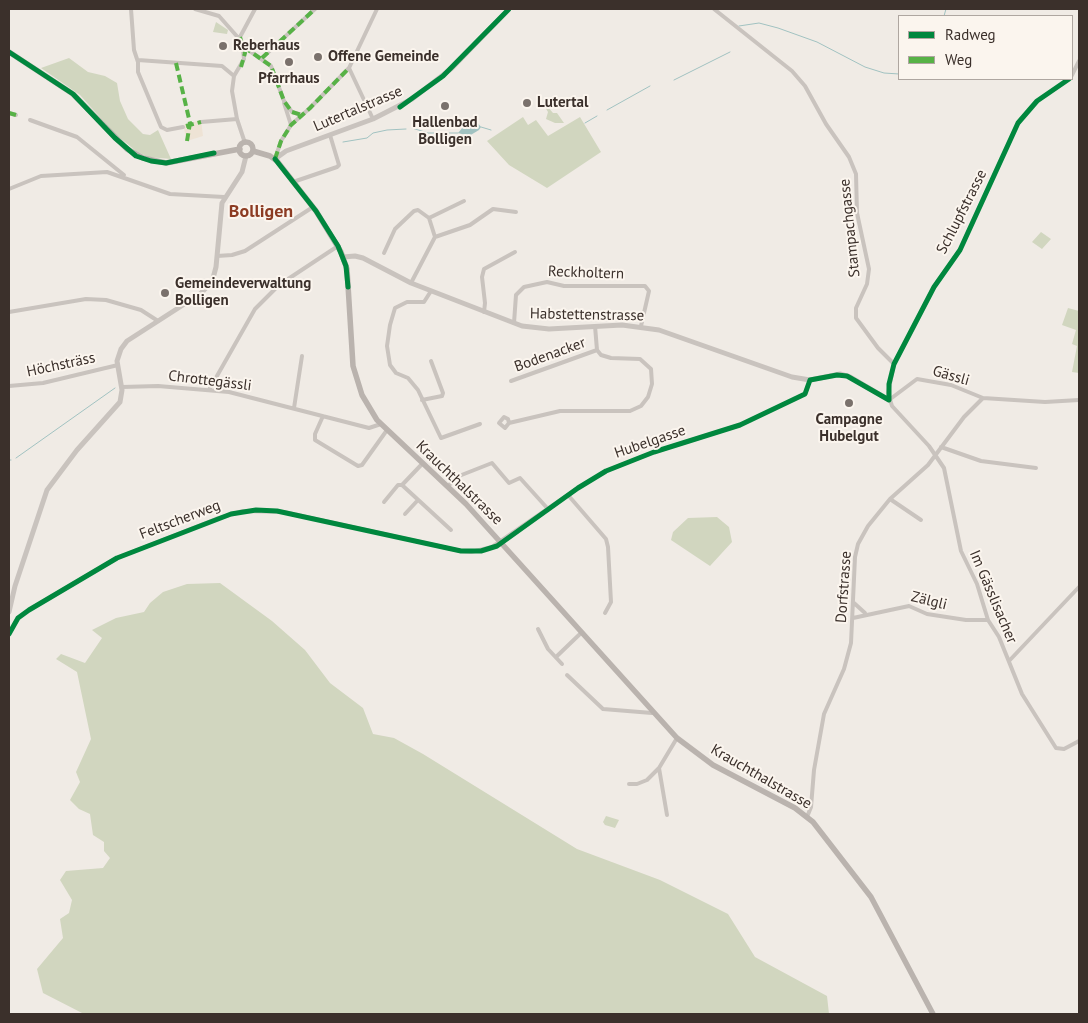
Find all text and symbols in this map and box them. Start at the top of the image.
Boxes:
legend [898,15,1073,80]
text: Radweg [945,25,996,44]
place label: Reberhaus [233,37,300,55]
marker: Reberhaus [217,40,229,52]
place label: Offene Gemeinde [328,48,439,66]
text: Weg [945,50,972,69]
marker: Offene Gemeinde [312,51,324,63]
marker: Pfarrhaus [283,56,295,68]
place label: Pfarrhaus [258,70,320,88]
street label: Lutertalstrasse [311,82,405,136]
place label: Lutertal [537,94,588,112]
marker: Lutertal [521,97,533,109]
marker: Hallenbad Bolligen [439,100,451,112]
place label: Hallenbad Bolligen [412,114,478,149]
street label: Schlupfstrasse [933,167,991,257]
street label: Stampachgasse [836,178,864,278]
district label: Bolligen [229,201,293,223]
street label: Reckholtern [548,263,624,283]
place label: Gemeindeverwaltung Bolligen [175,275,311,310]
marker: Gemeindeverwaltung Bolligen [159,287,171,299]
street label: Habstettenstrasse [530,305,644,325]
street label: Bodenacker [512,334,588,376]
street label: Höchsträss [25,349,97,381]
street label: Gässli [930,362,972,390]
street label: Chrottegässli [167,367,253,395]
marker: Campagne Hubelgut [843,397,855,409]
place label: Campagne Hubelgut [815,411,883,446]
street label: Hubelgasse [612,421,688,463]
street label: Krauchthalstrasse [412,437,506,529]
street label: Feltscherweg [137,496,223,544]
street label: Im Gässlisacher [965,548,1021,646]
street label: Dorfstrasse [833,550,855,624]
street label: Zälgli [909,588,949,614]
street label: Krauchthalstrasse [707,741,815,813]

